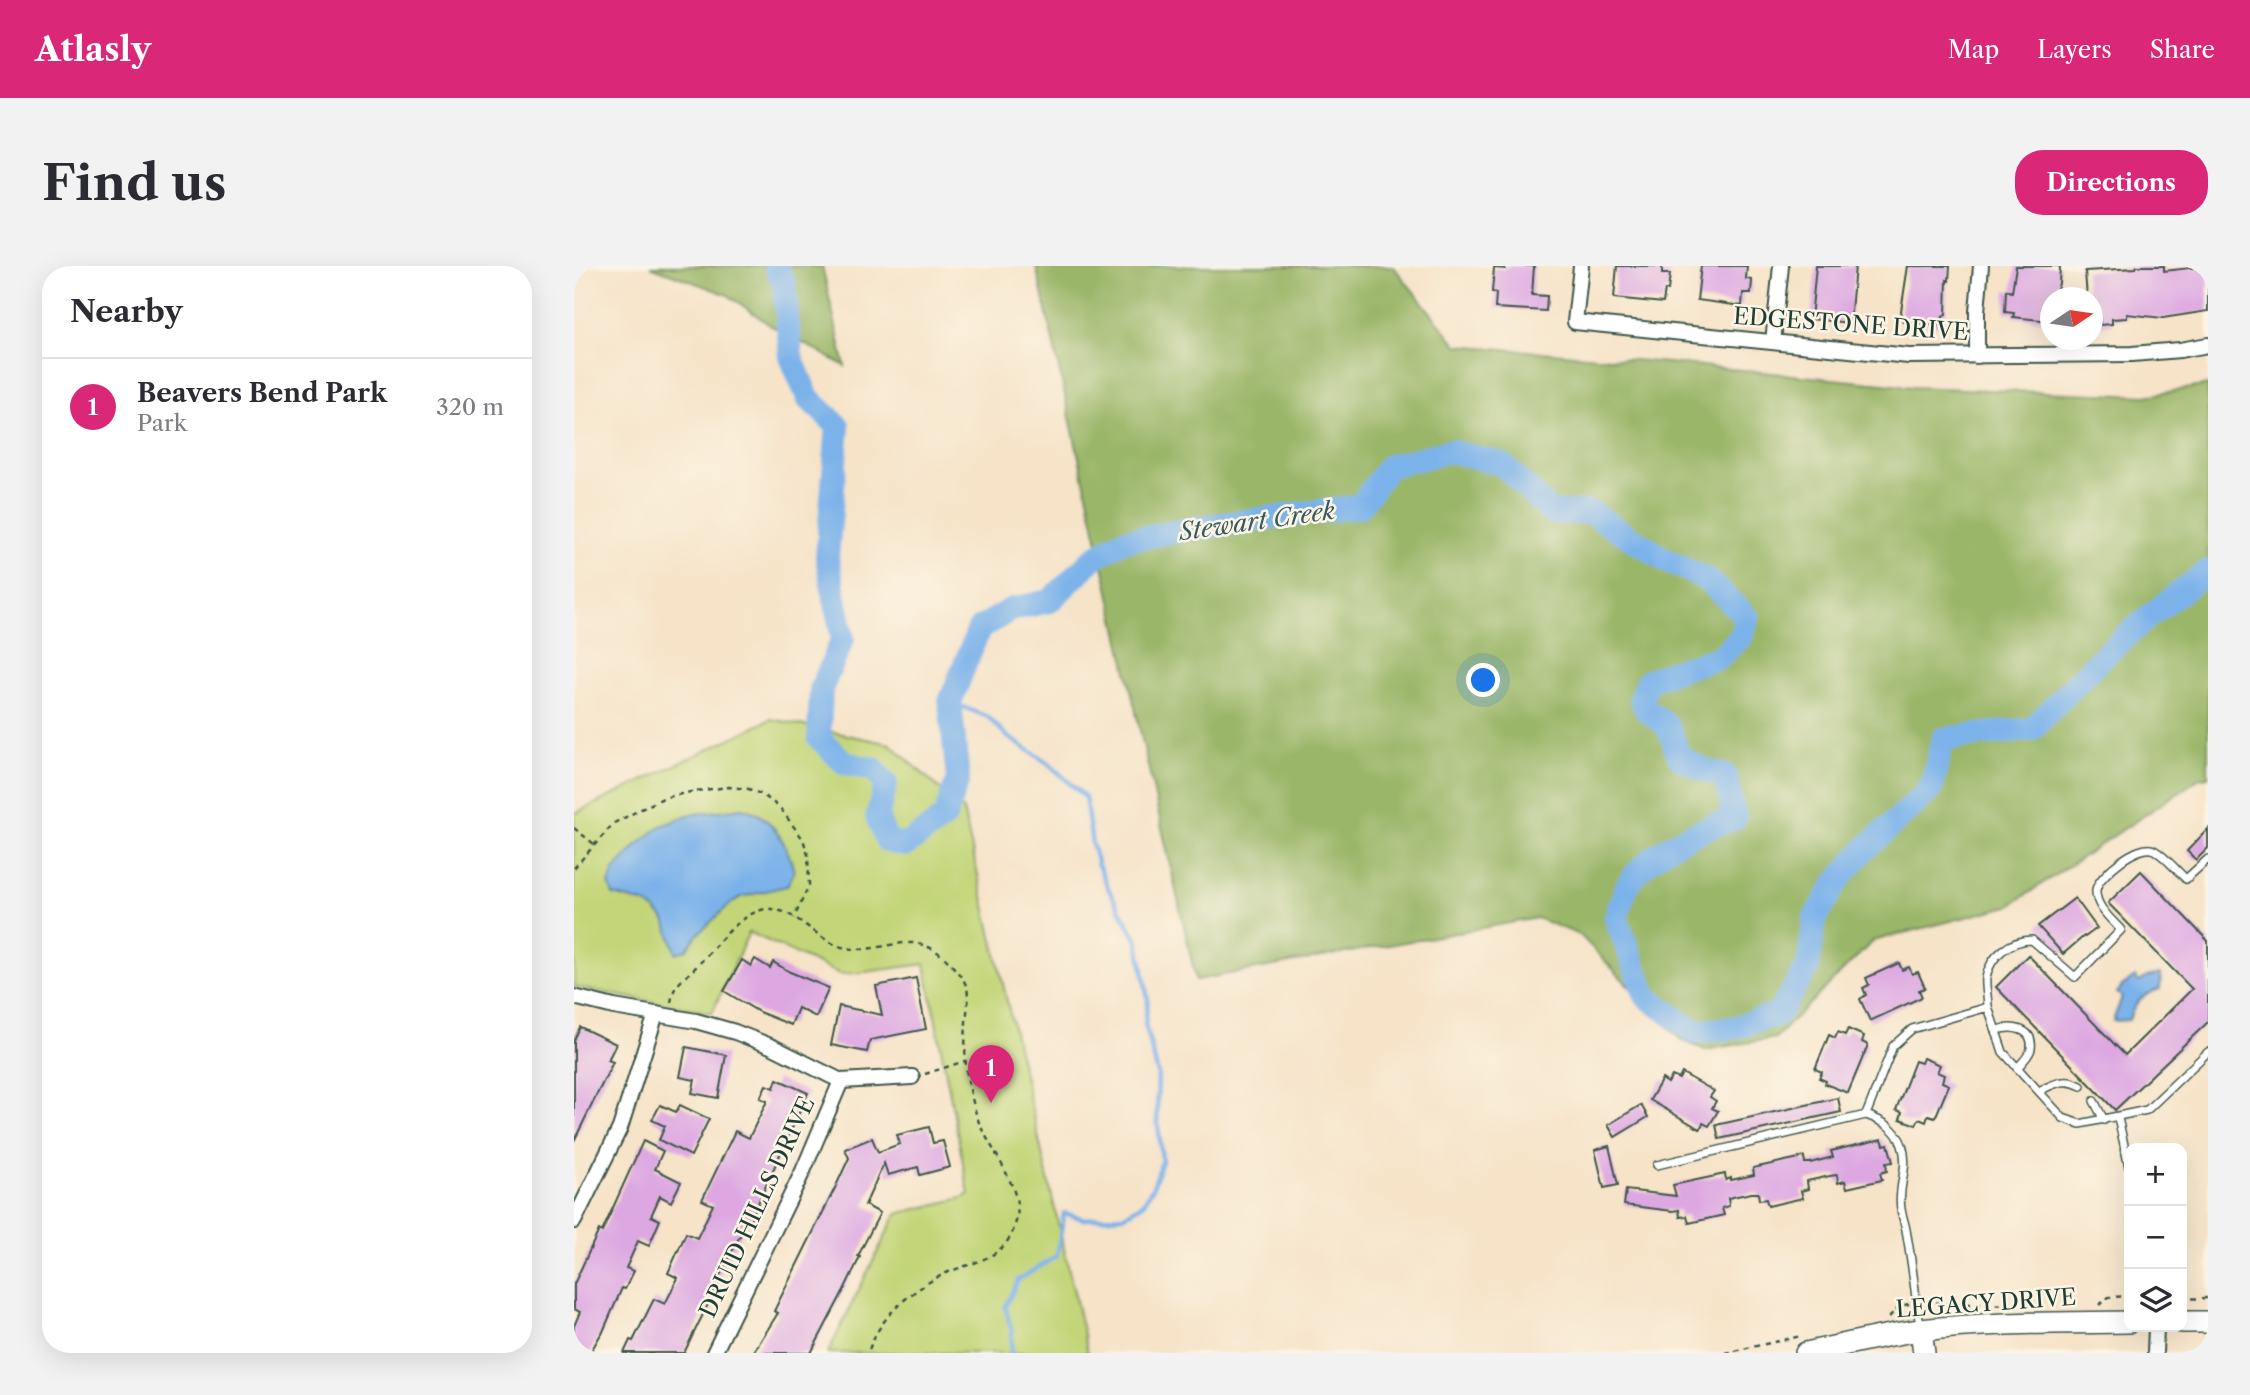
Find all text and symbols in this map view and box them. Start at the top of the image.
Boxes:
text: Atlasly [35,29,151,70]
text: Map [1948,35,1999,64]
text: Layers [2037,35,2112,64]
text: Share [2150,35,2215,64]
button: Directions [2015,150,2208,215]
text: Find us [42,152,226,213]
north arrow [2040,287,2103,350]
text: Nearby [70,293,183,330]
street label: EDGESTONE DRIVE [1732,302,1970,346]
text: Beavers Bend Park [137,377,387,409]
text: 1 [88,393,98,421]
text: 320 m [436,393,504,421]
text: Park [137,409,187,437]
water label: Stewart Creek [1175,496,1337,547]
your location [1466,663,1500,697]
pin: 1 [968,1045,1014,1103]
street label: DRUID HILLS DRIVE [693,1092,821,1322]
map controls [2124,1143,2187,1332]
button: + [2124,1143,2187,1206]
button: − [2124,1206,2187,1269]
button: layers [2124,1269,2187,1332]
street label: LEGACY DRIVE [1895,1283,2077,1323]

